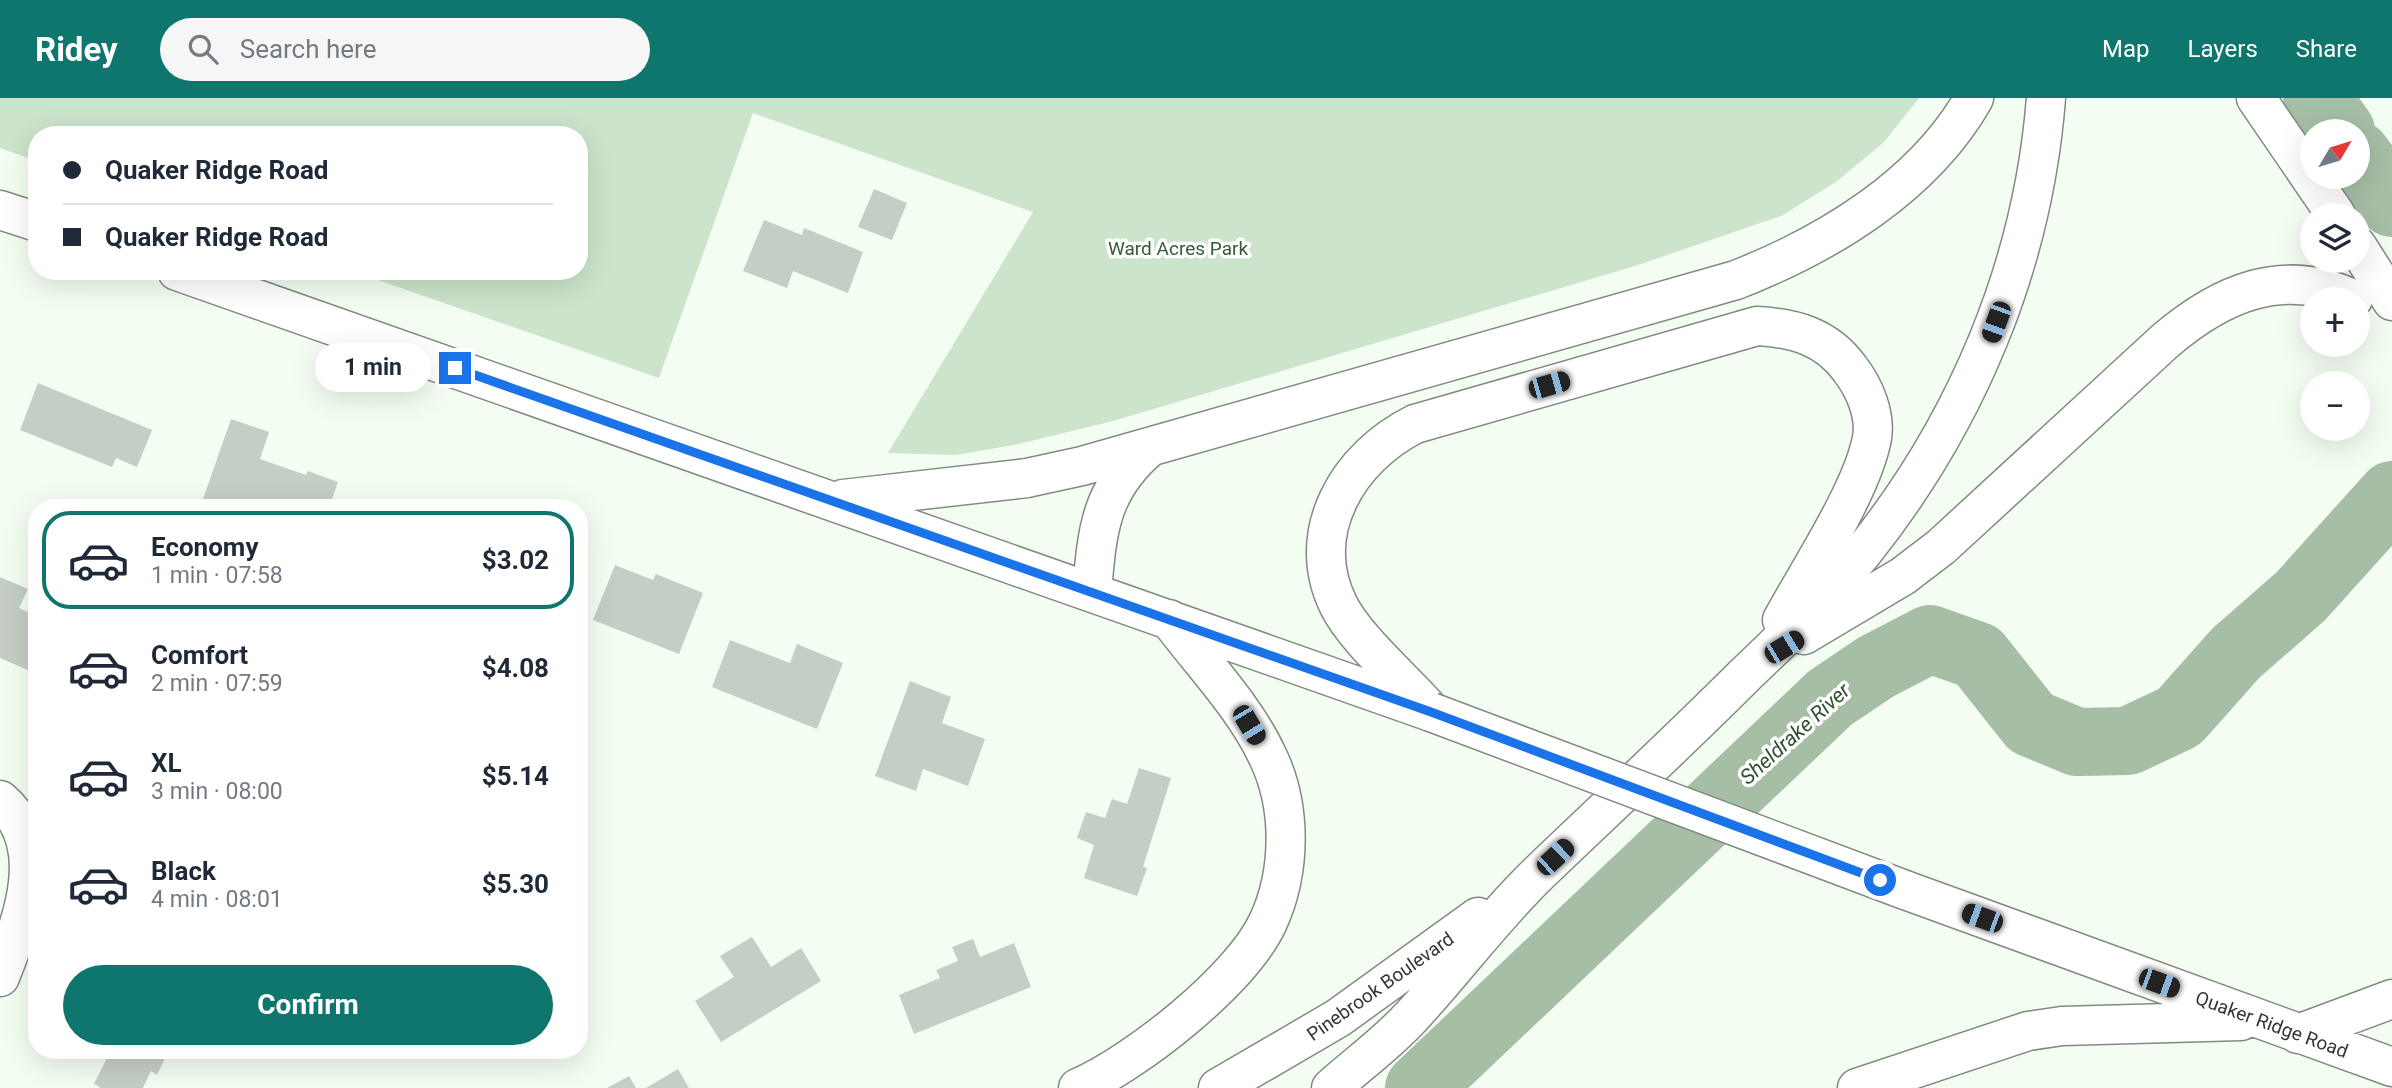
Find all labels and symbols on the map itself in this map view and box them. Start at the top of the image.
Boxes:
north arrow [2300,119,2370,189]
park label: Ward Acres Park [1108,237,1248,260]
car [1979,299,2014,345]
callout: 1 min [315,344,430,392]
route end [439,352,471,384]
car [1526,369,1573,401]
car [1761,627,1808,667]
water label: Sheldrake River [1735,678,1856,789]
car [1230,702,1269,748]
car [1533,835,1578,879]
route start [1864,864,1896,896]
car [1959,901,2006,935]
street label: Pinebrook Boulevard [1302,927,1458,1046]
car [2136,966,2183,1000]
street label: Quaker Ridge Road [2192,986,2351,1063]

